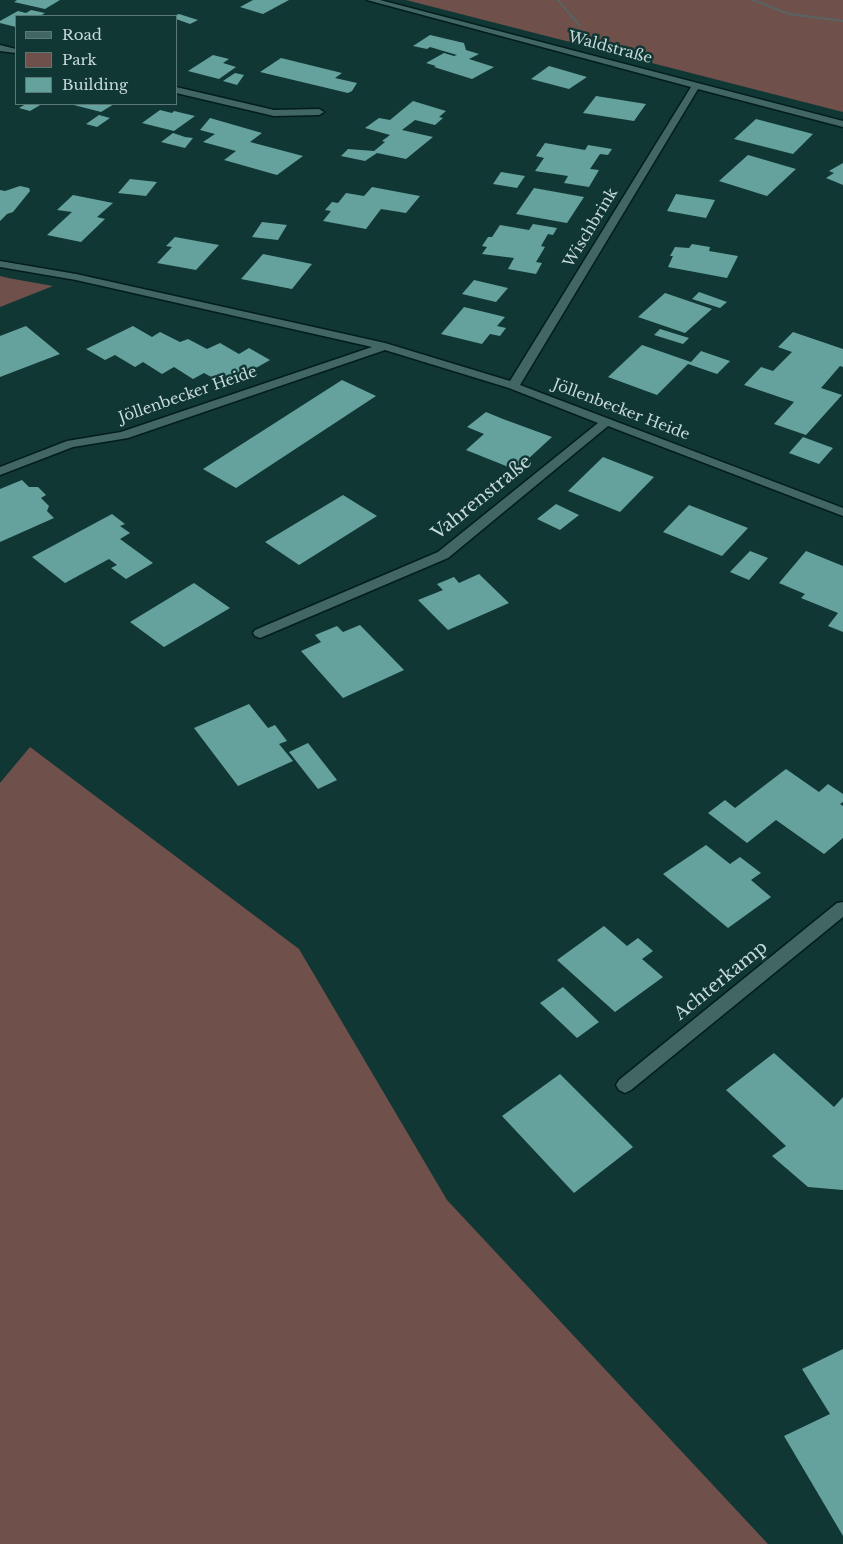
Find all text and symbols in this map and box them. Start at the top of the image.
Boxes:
legend [15,15,178,105]
text: Road [62,25,102,44]
street label: Waldstraße [566,28,654,68]
text: Park [62,50,97,69]
text: Building [62,75,128,94]
street label: Wischbrink [560,185,622,271]
street label: Jöllenbecker Heide [116,363,260,427]
street label: Jöllenbecker Heide [550,376,692,444]
street label: Vahrenstraße [428,451,536,545]
street label: Achterkamp [670,937,772,1025]

